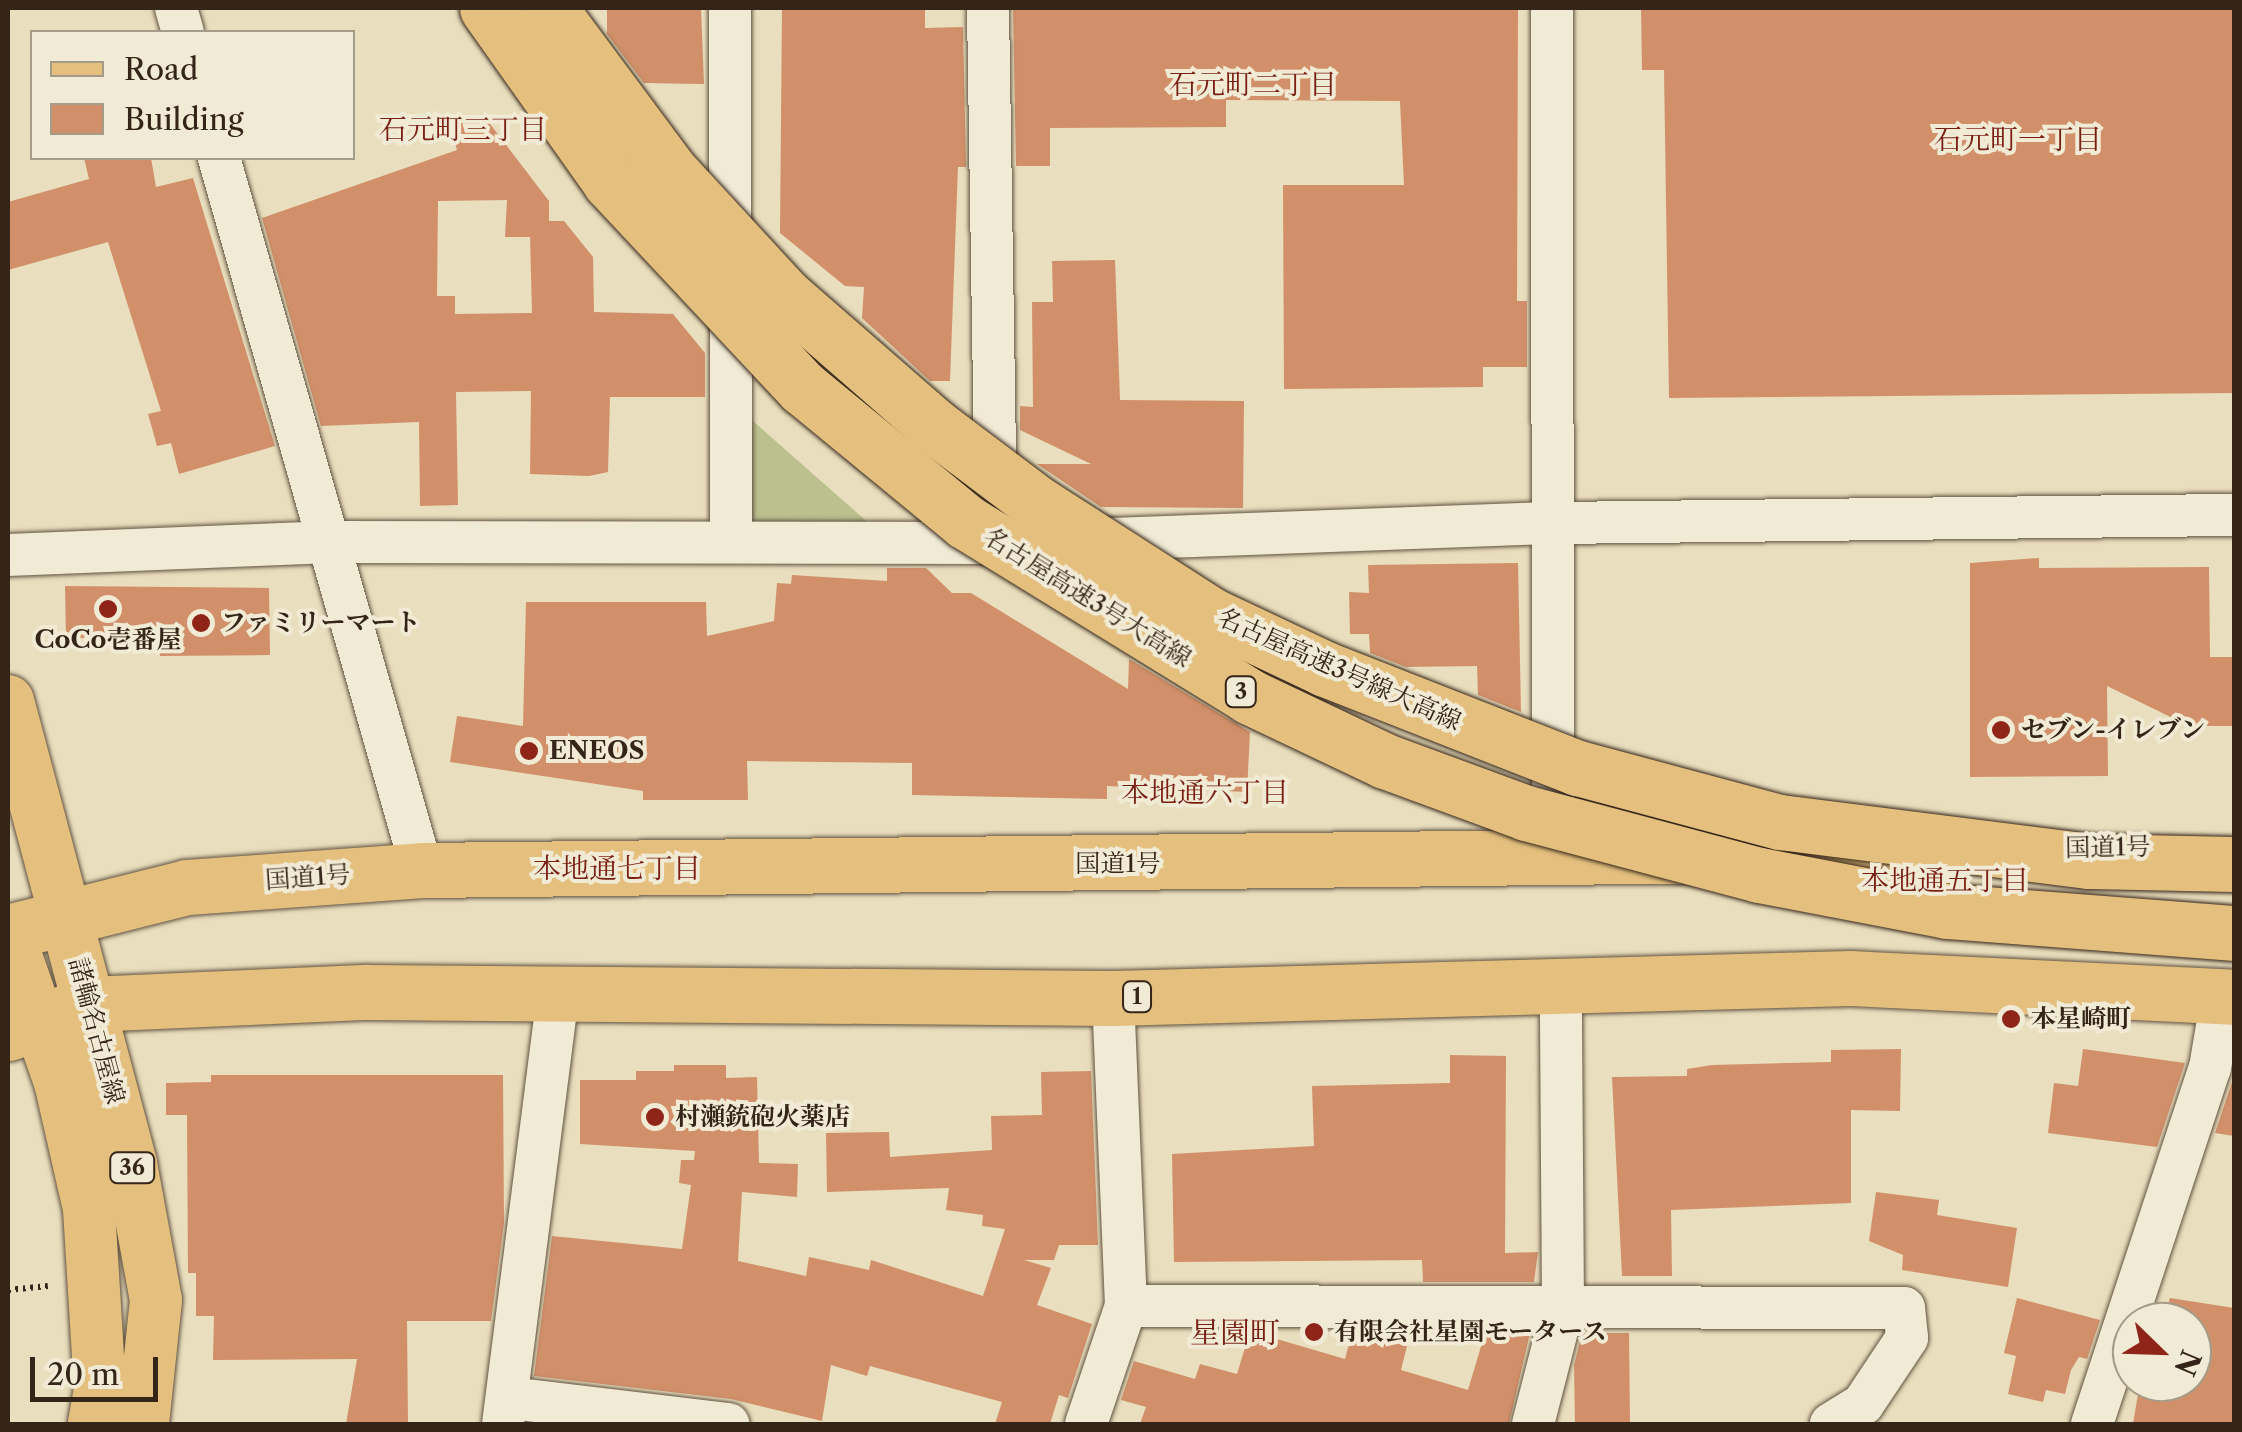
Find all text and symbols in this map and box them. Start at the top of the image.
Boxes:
legend [30,30,355,160]
text: Road [124,51,198,88]
district label: 石元町二丁目 [1169,67,1337,101]
text: Building [124,101,244,138]
district label: 石元町三丁目 [379,112,547,146]
district label: 石元町一丁目 [1934,122,2102,156]
street label: 名古屋高速3号大高線 [978,522,1196,674]
marker: CoCo壱番屋 [97,598,119,620]
street label: 名古屋高速3号線大高線 [1212,603,1466,737]
place label: ファミリーマート [221,608,421,638]
marker: ファミリーマート [190,612,212,634]
place label: CoCo壱番屋 [35,625,181,655]
road number: 3 [1224,675,1258,709]
place label: セブン-イレブン [2021,715,2207,745]
marker: セブン-イレブン [1990,719,2012,741]
place label: ENEOS [549,736,644,766]
marker: ENEOS [518,740,540,762]
district label: 本地通六丁目 [1121,775,1289,809]
street label: 国道1号 [2065,832,2151,864]
street label: 国道1号 [1075,849,1161,879]
district label: 本地通七丁目 [533,851,701,885]
street label: 国道1号 [264,860,352,896]
district label: 本地通五丁目 [1861,863,2029,897]
street label: 諸輪名古屋線 [62,955,130,1107]
road number: 1 [1122,980,1152,1014]
place label: 本星崎町 [2031,1004,2131,1034]
marker: 本星崎町 [2000,1008,2022,1030]
place label: 村瀬銃砲火薬店 [675,1102,850,1132]
marker: 村瀬銃砲火薬店 [644,1106,666,1128]
road number: 36 [107,1151,157,1185]
north arrow [2112,1302,2212,1402]
district label: 星園町 [1190,1315,1280,1351]
place label: 有限会社星園モータース [1334,1317,1608,1347]
marker: 有限会社星園モータース [1303,1321,1325,1343]
scale bar [35,1337,162,1399]
text: N [2167,1345,2208,1381]
text: 20 m [47,1356,119,1393]

